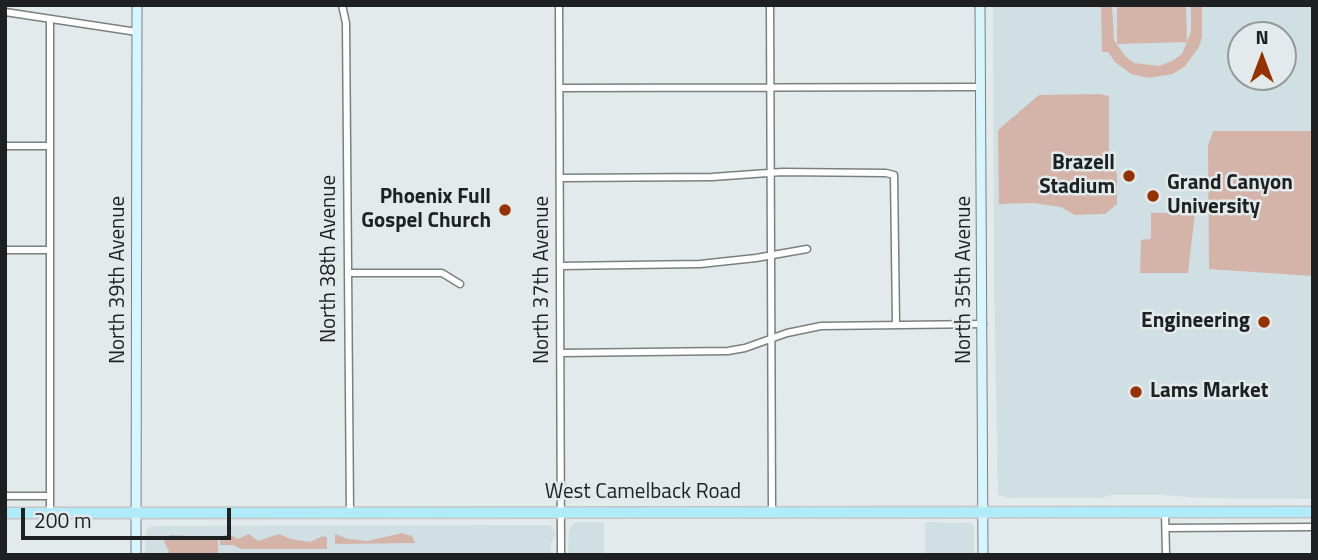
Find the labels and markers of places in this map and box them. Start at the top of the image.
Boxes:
place label: Brazell Stadium [1039,151,1115,201]
marker: Brazell Stadium [1121,168,1137,184]
place label: Grand Canyon University [1167,171,1293,221]
place label: Phoenix Full Gospel Church [361,185,491,235]
marker: Grand Canyon University [1145,188,1161,204]
marker: Phoenix Full Gospel Church [497,202,513,218]
place label: Engineering [1141,309,1250,335]
marker: Engineering [1256,314,1272,330]
place label: Lams Market [1150,379,1268,405]
marker: Lams Market [1128,384,1144,400]

